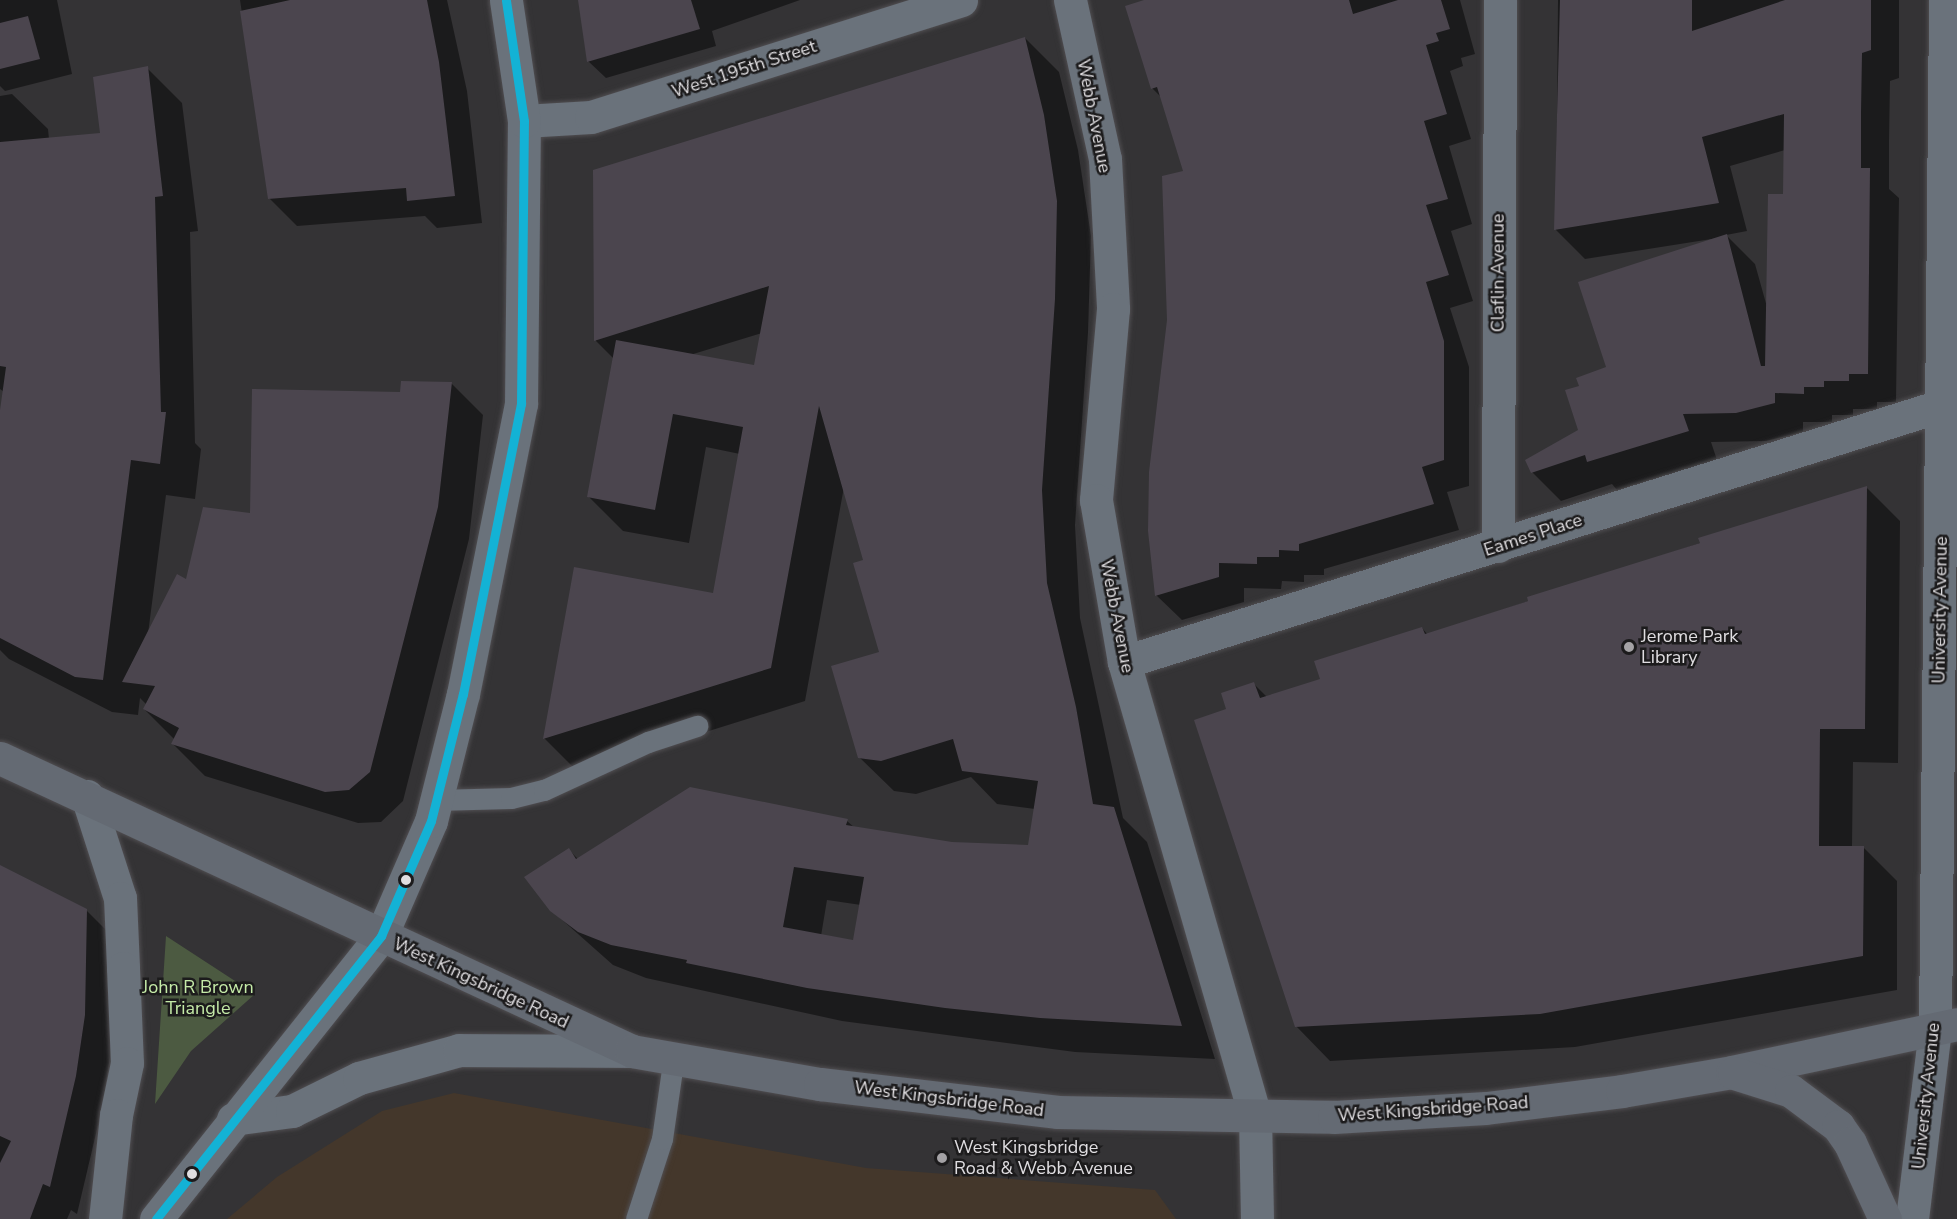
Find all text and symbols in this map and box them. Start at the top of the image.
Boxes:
street label: West 195th Street [669,35,819,103]
street label: Webb Avenue [1072,57,1116,175]
street label: Claflin Avenue [1487,214,1509,332]
street label: Eames Place [1481,509,1585,561]
street label: University Avenue [1928,536,1952,684]
street label: Webb Avenue [1095,557,1139,675]
place label: Jerome Park Library [1641,626,1738,668]
marker: Jerome Park Library [1622,640,1636,654]
unlabelled marker [400,874,412,886]
street label: West Kingsbridge Road [390,933,572,1033]
park label: John R Brown Triangle [142,977,254,1020]
street label: University Avenue [1908,1022,1944,1170]
street label: West Kingsbridge Road [853,1077,1045,1121]
street label: West Kingsbridge Road [1337,1092,1529,1126]
place label: West Kingsbridge Road & Webb Avenue [954,1137,1133,1180]
marker: West Kingsbridge Road & Webb Avenue [935,1151,949,1165]
unlabelled marker [186,1168,198,1180]

